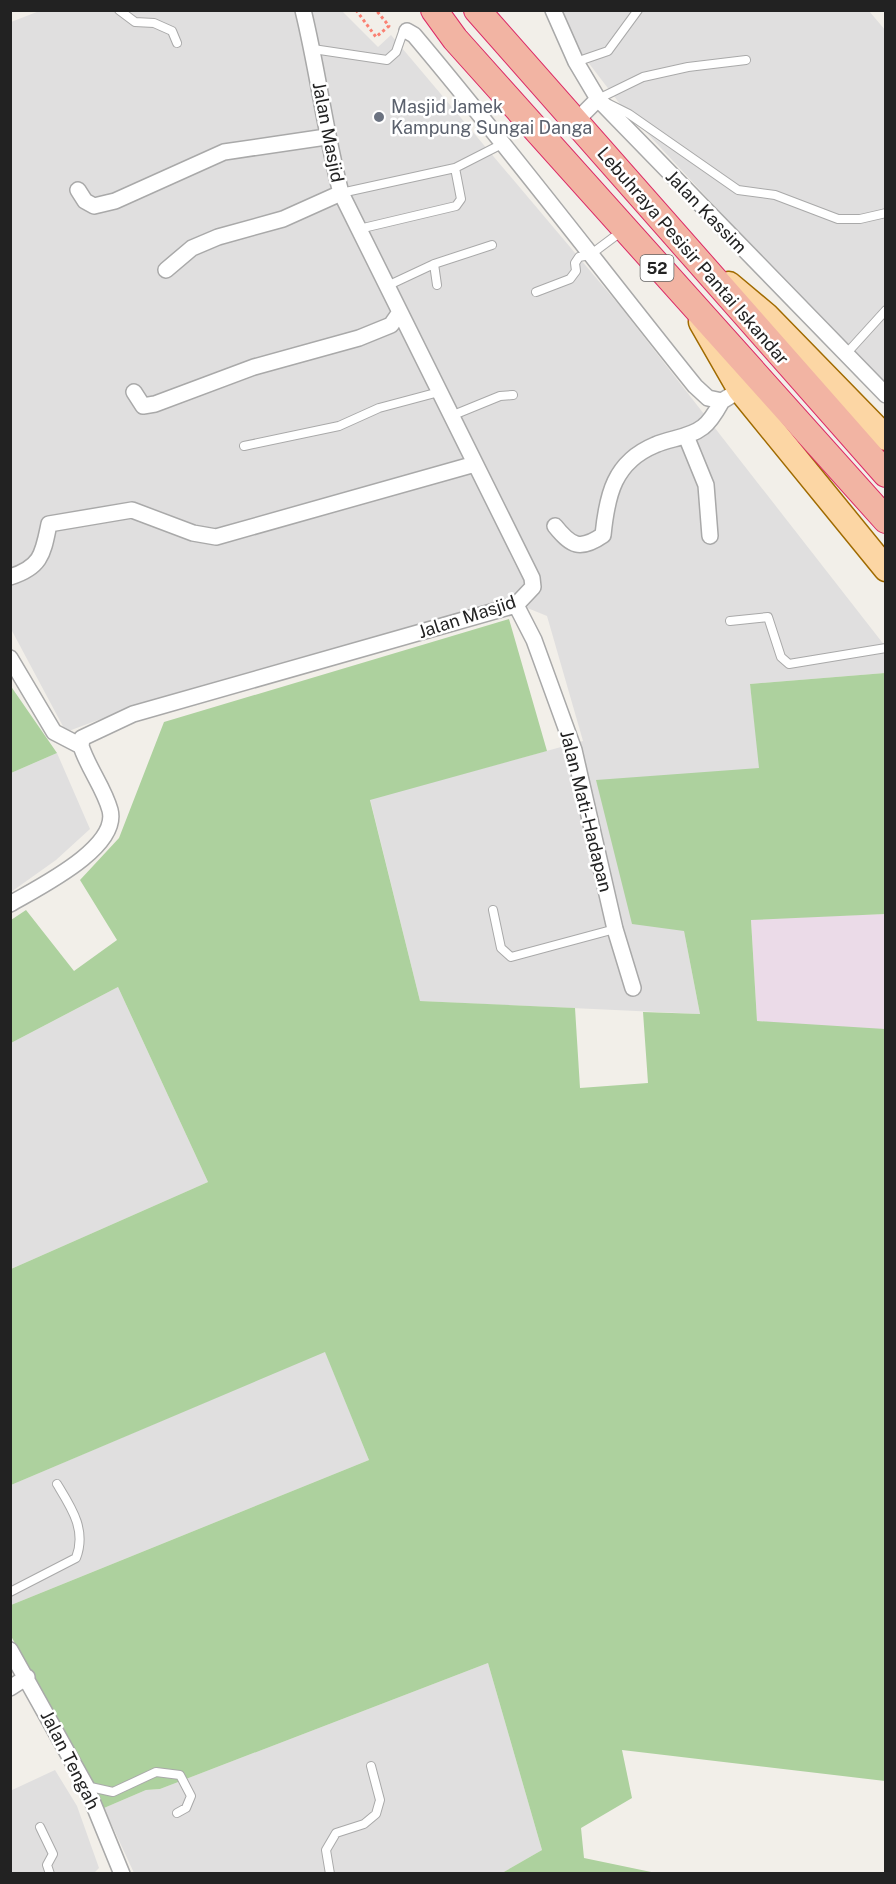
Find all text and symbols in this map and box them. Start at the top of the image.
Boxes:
street label: Jalan Masjid [308,80,349,184]
place label: Masjid Jamek Kampung Sungai Danga [391,96,592,138]
marker: Masjid Jamek Kampung Sungai Danga [372,110,386,124]
street label: Lebuhraya Pesisir Pantai Iskandar [593,143,794,369]
street label: Jalan Kassim [662,166,751,258]
road number: 52 [640,255,674,281]
street label: Jalan Masjid [415,591,519,642]
street label: Jalan Mati-Hadapan [556,728,617,894]
street label: Jalan Tengah [37,1707,104,1813]

